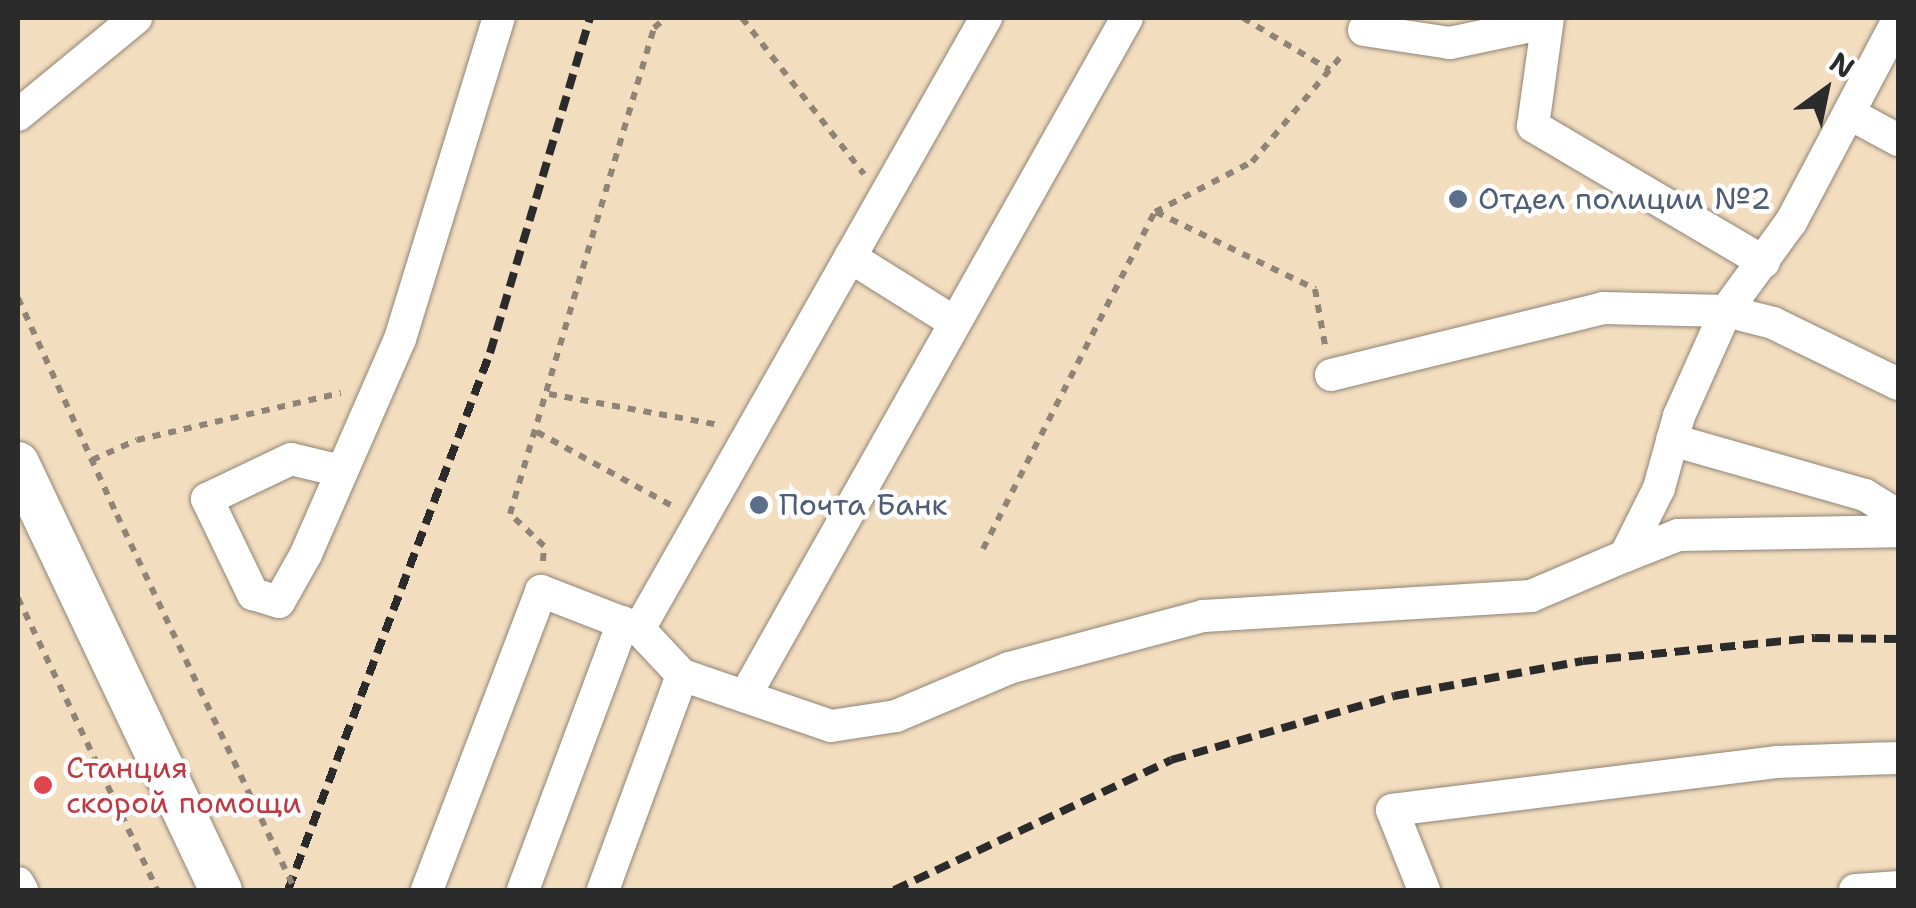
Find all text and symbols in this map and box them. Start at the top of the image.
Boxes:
north arrow [1776,40,1876,140]
text: N [1823,43,1862,87]
place label: Отдел полиции №2 [1478,181,1771,217]
marker: Отдел полиции №2 [1447,188,1469,210]
place label: Почта Банк [779,487,947,523]
marker: Почта Банк [748,494,770,516]
place label: Станция скорой помощи [66,750,302,820]
marker: Станция скорой помощи [30,772,56,798]

